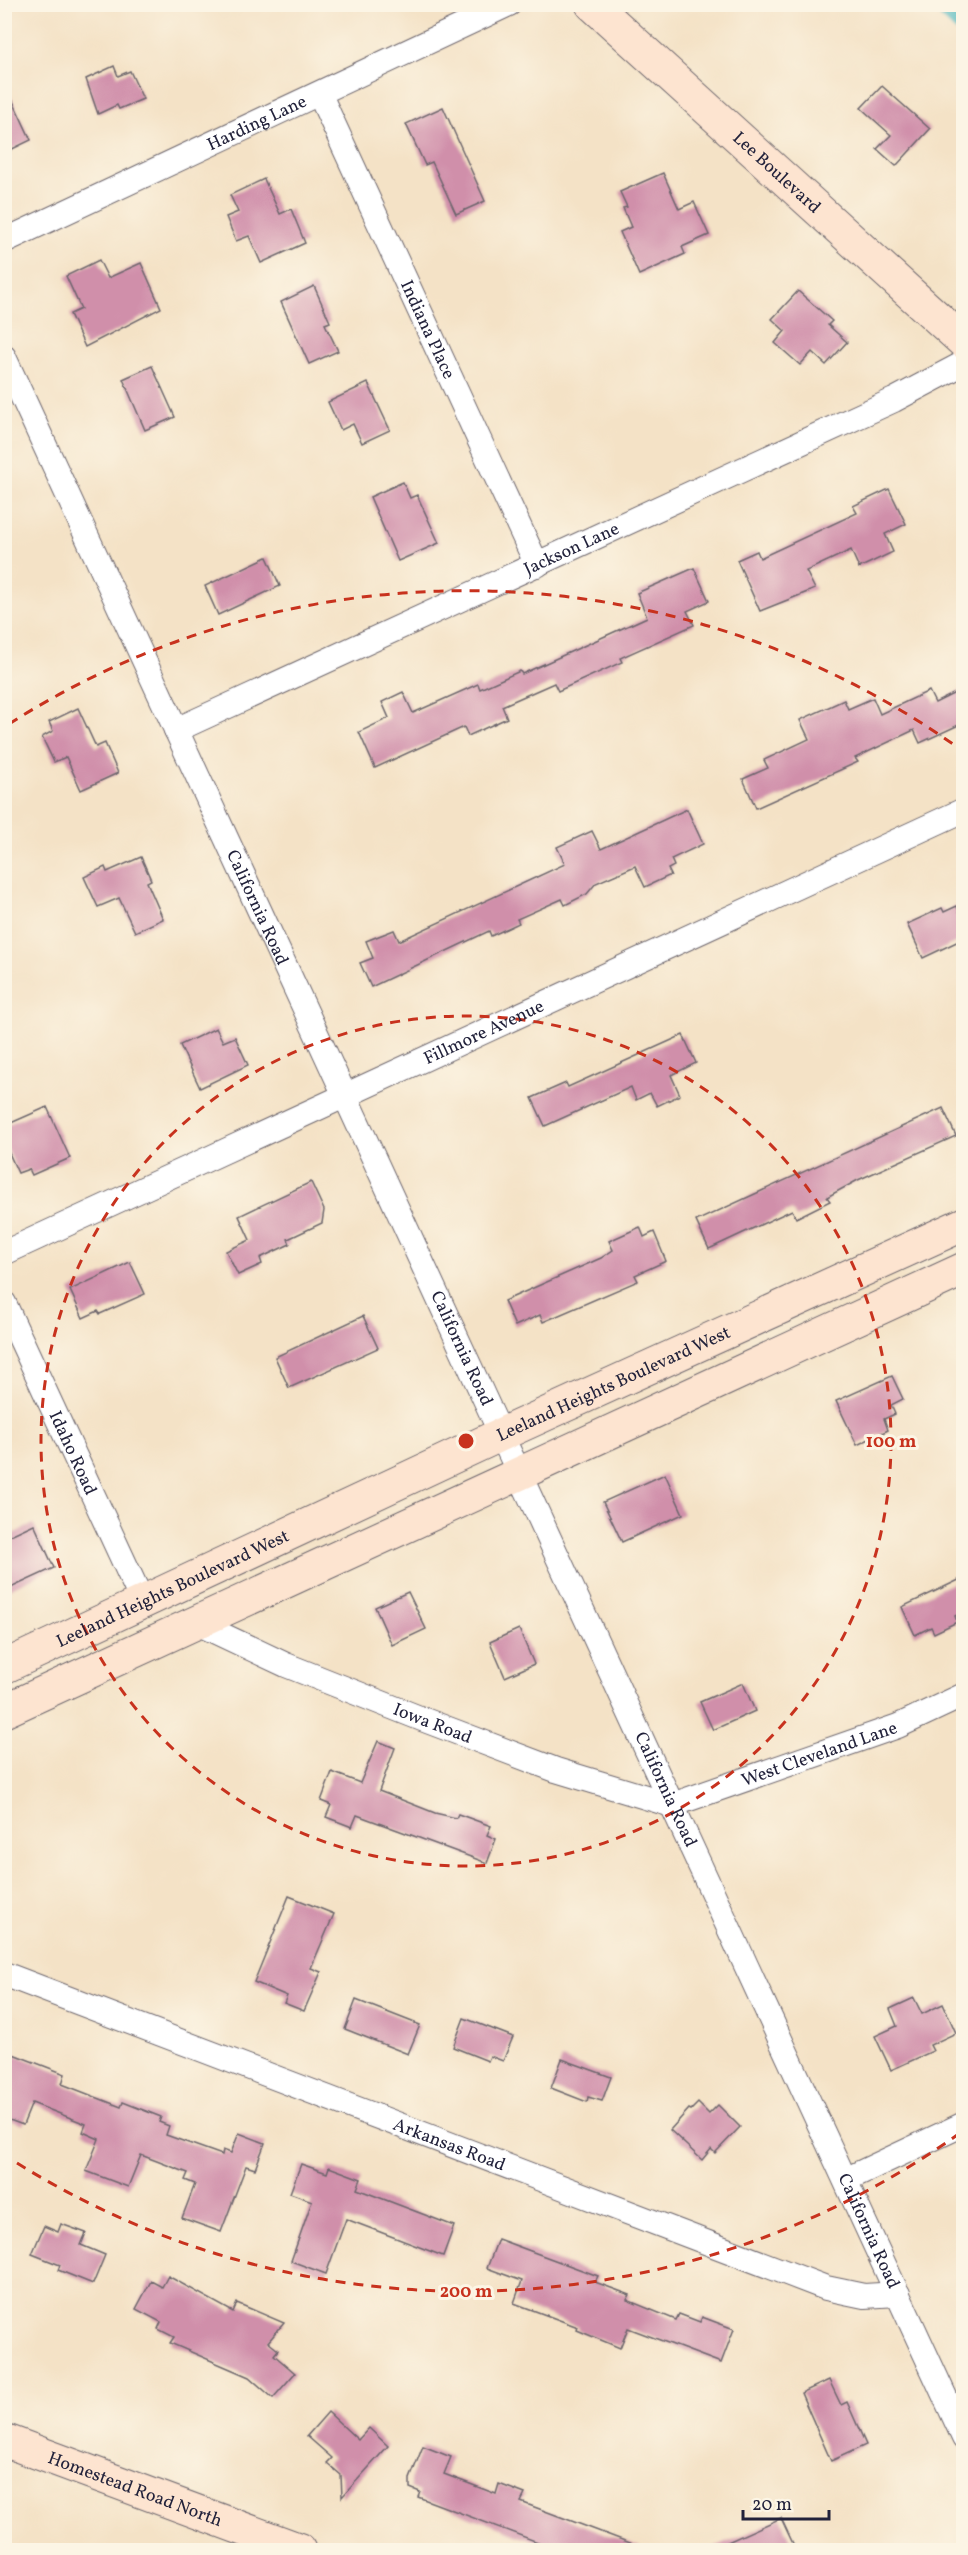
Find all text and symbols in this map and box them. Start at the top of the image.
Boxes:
street label: Harding Lane [203,90,311,158]
street label: Lee Boulevard [726,126,826,220]
street label: Indiana Place [393,276,460,383]
street label: Jackson Lane [520,517,624,582]
street label: California Road [219,846,294,969]
street label: Fillmore Avenue [420,995,548,1072]
street label: California Road [423,1287,498,1410]
street label: Leeland Heights Boulevard West [493,1321,735,1449]
street label: Idaho Road [42,1407,102,1499]
text: 100 m [866,1430,916,1455]
centre of rings [456,1431,476,1451]
street label: Leeland Heights Boulevard West [53,1524,294,1655]
street label: Iowa Road [389,1698,475,1751]
street label: West Cleveland Lane [738,1716,901,1794]
street label: California Road [628,1728,702,1852]
street label: Arkansas Road [389,2113,509,2178]
street label: California Road [831,2170,905,2293]
text: 200 m [440,2280,492,2305]
street label: Homestead Road North [44,2446,226,2534]
scale bar [743,2483,828,2521]
text: 20 m [752,2493,792,2518]

